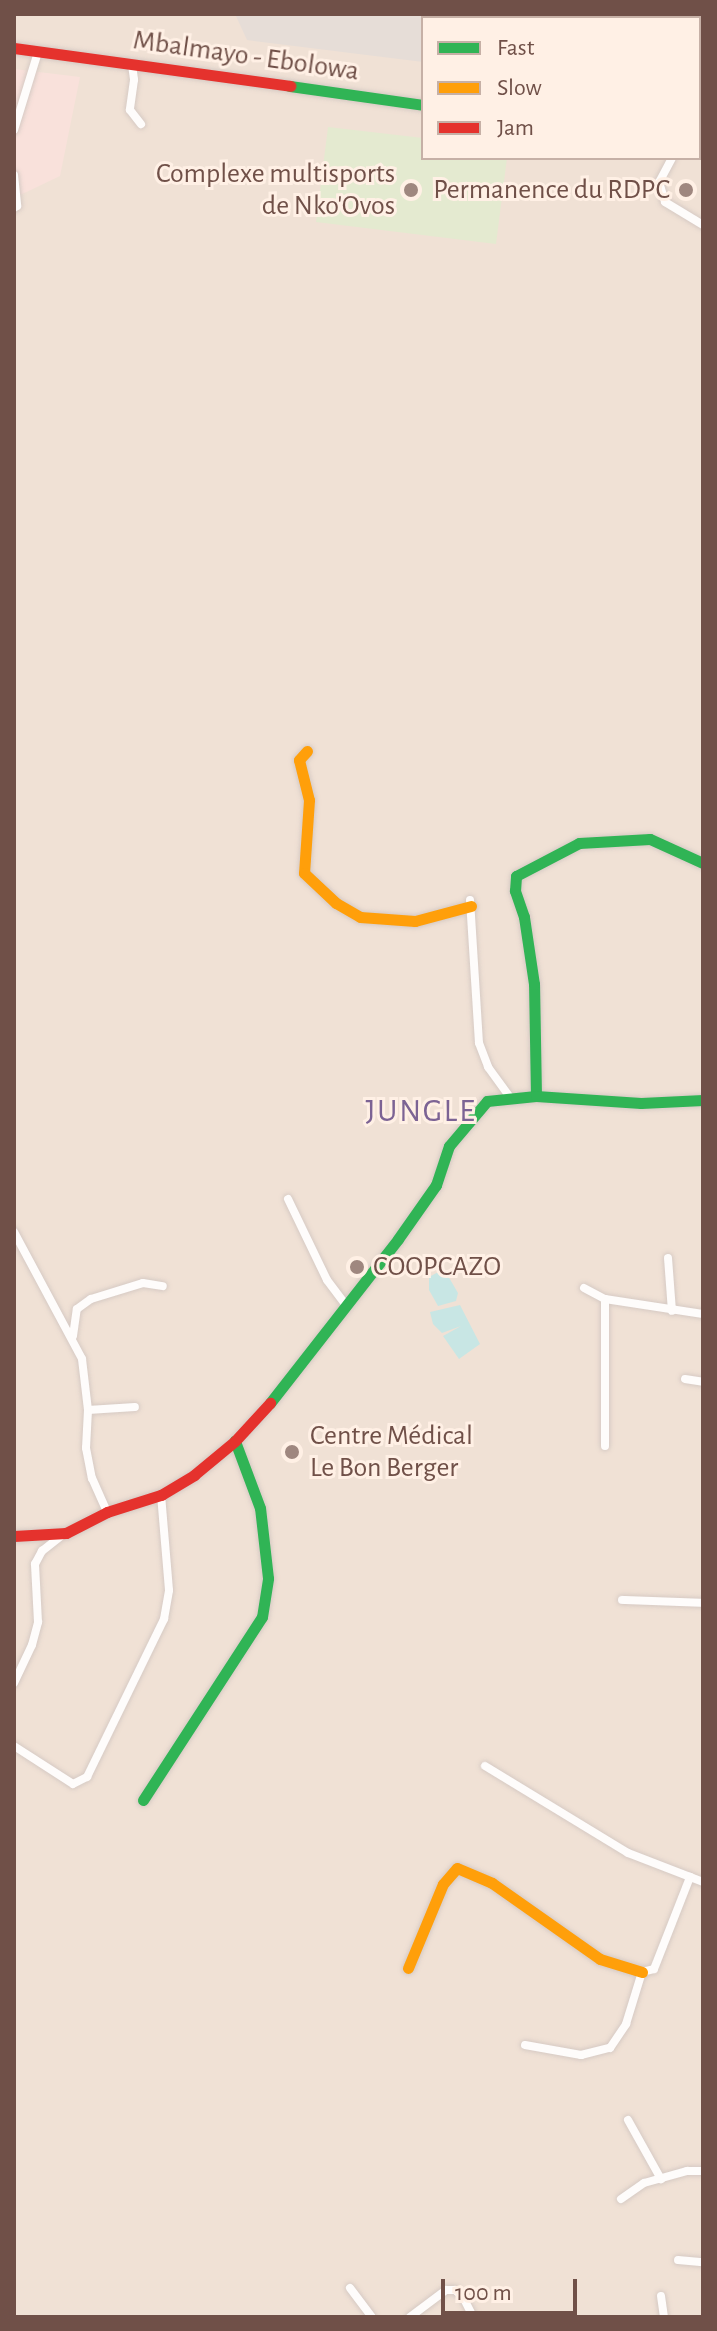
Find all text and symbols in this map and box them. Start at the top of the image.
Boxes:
legend [421,16,701,160]
street label: Mbalmayo - Ebolowa [131,24,361,88]
text: Fast [497,36,534,60]
text: Slow [497,76,542,100]
text: Jam [497,116,534,140]
place label: Complexe multisports de Nko'Ovos [156,157,395,223]
place label: Permanence du RDPC [433,173,670,207]
marker: Complexe multisports de Nko'Ovos [402,181,420,199]
marker: Permanence du RDPC [677,181,695,199]
district label: JUNGLE [365,1092,477,1130]
place label: COOPCAZO [373,1250,501,1284]
marker: COOPCAZO [348,1258,366,1276]
place label: Centre Médical Le Bon Berger [310,1419,473,1485]
marker: Centre Médical Le Bon Berger [281,1441,303,1463]
scale bar [445,2263,581,2313]
text: 100 m [455,2281,512,2305]

